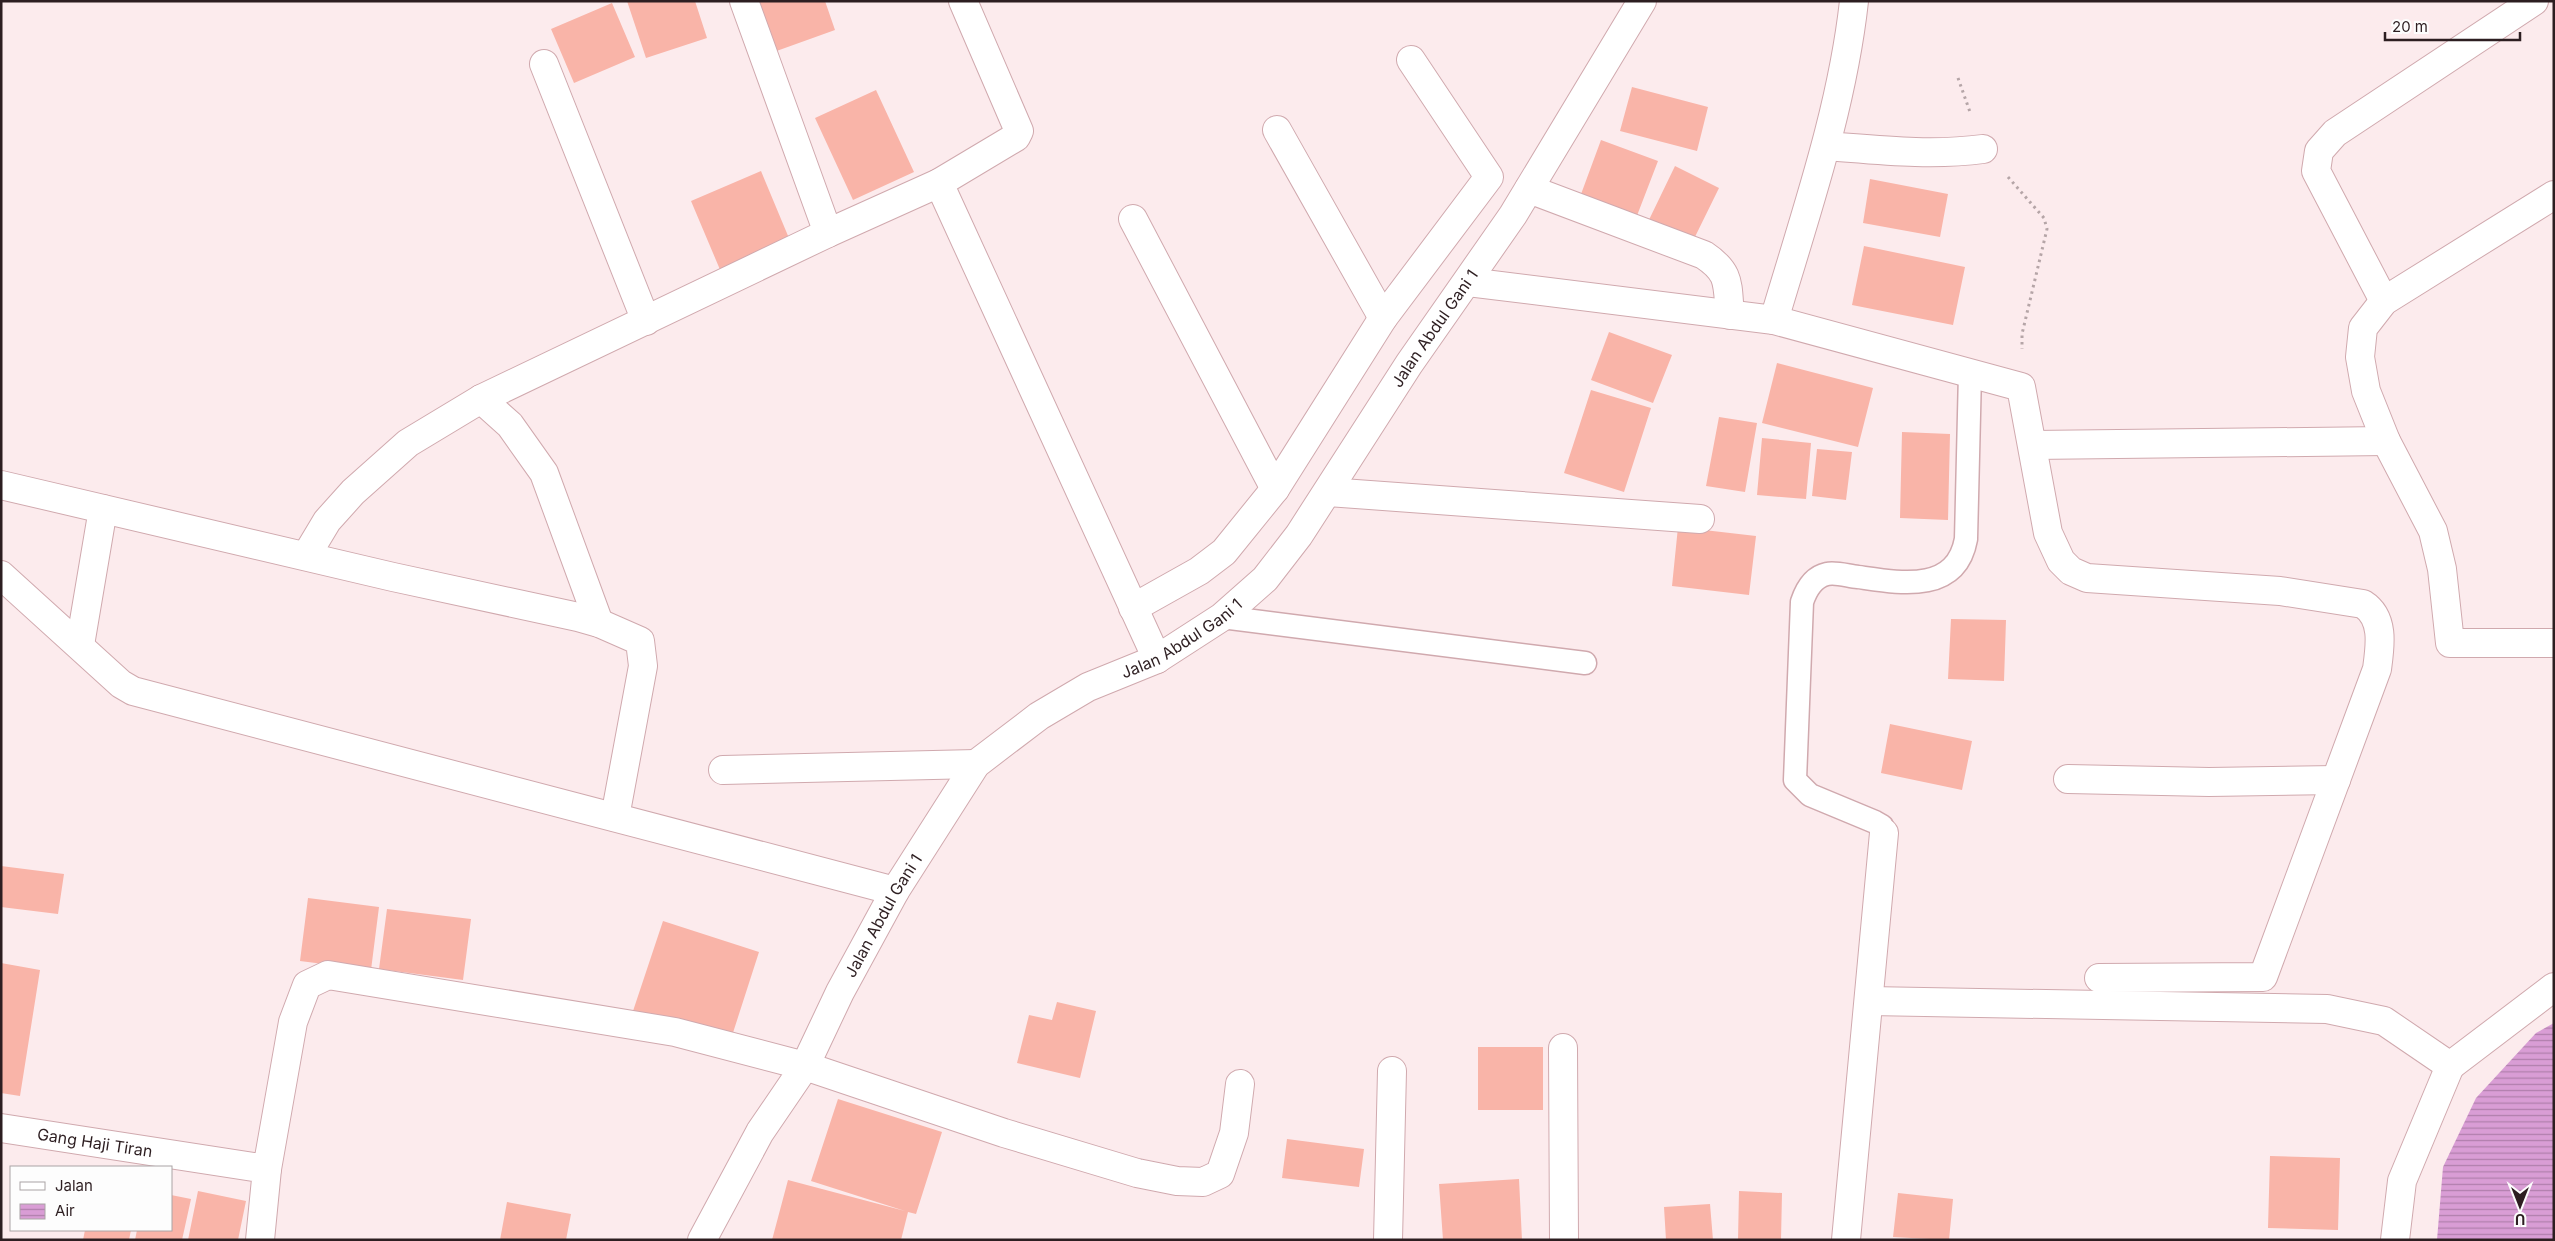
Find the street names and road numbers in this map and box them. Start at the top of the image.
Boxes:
street label: Jalan Abdul Gani 1 [1387,266,1482,391]
street label: Jalan Abdul Gani 1 [1118,594,1246,683]
street label: Jalan Abdul Gani 1 [840,850,926,981]
street label: Gang Haji Tiran [36,1124,154,1161]

